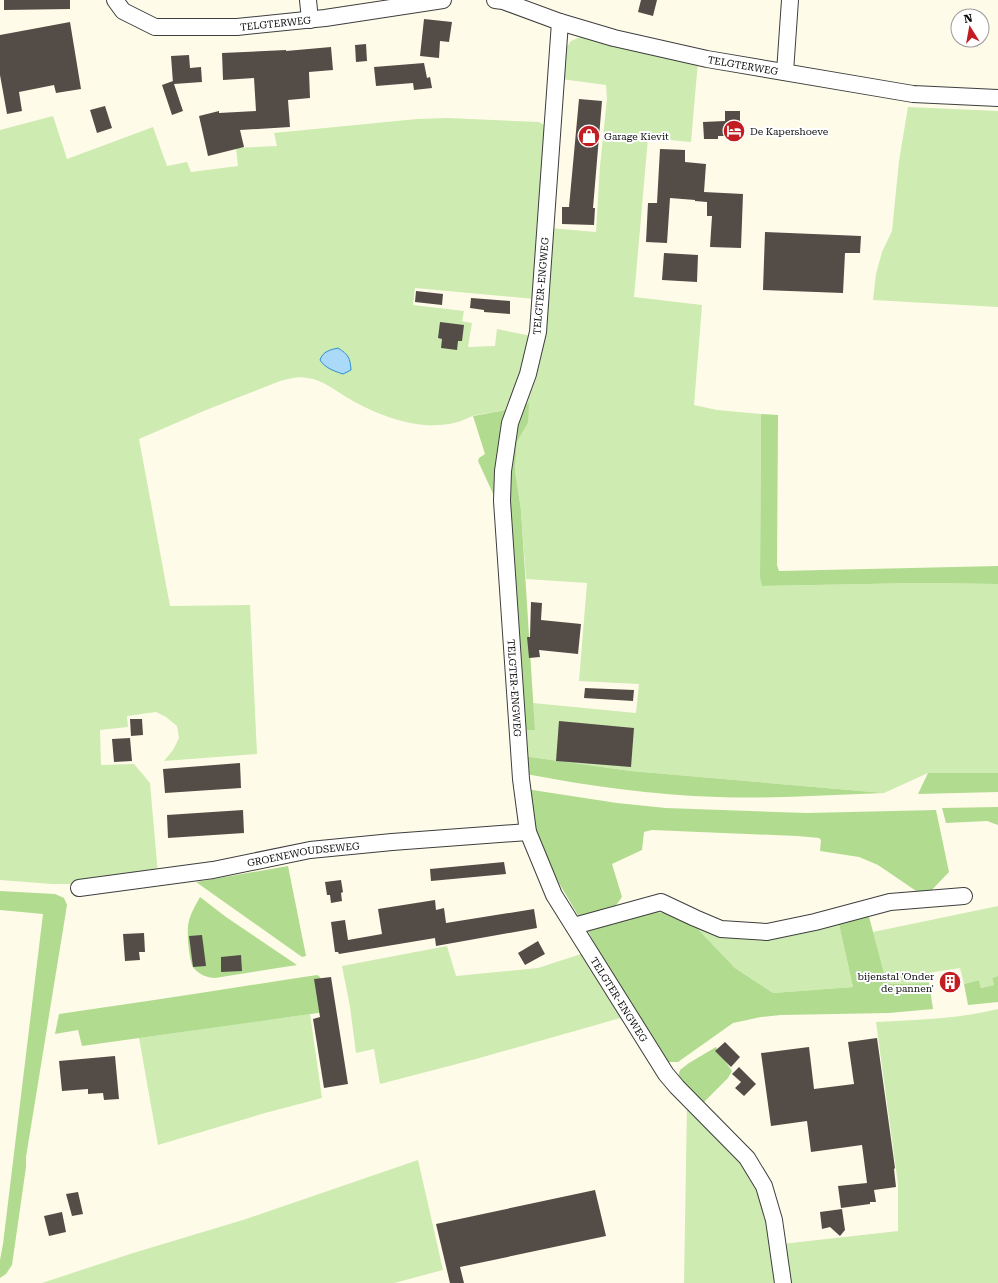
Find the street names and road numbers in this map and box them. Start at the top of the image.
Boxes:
street label: TELGTERWEG [239,14,312,32]
street label: TELGTERWEG [707,54,779,77]
street label: TELGTER-ENGWEG [531,237,551,335]
street label: TELGTER-ENGWEG [506,639,524,737]
street label: GROENEWOUDSEWEG [246,840,360,868]
street label: TELGTER-ENGWEG [589,955,650,1044]

